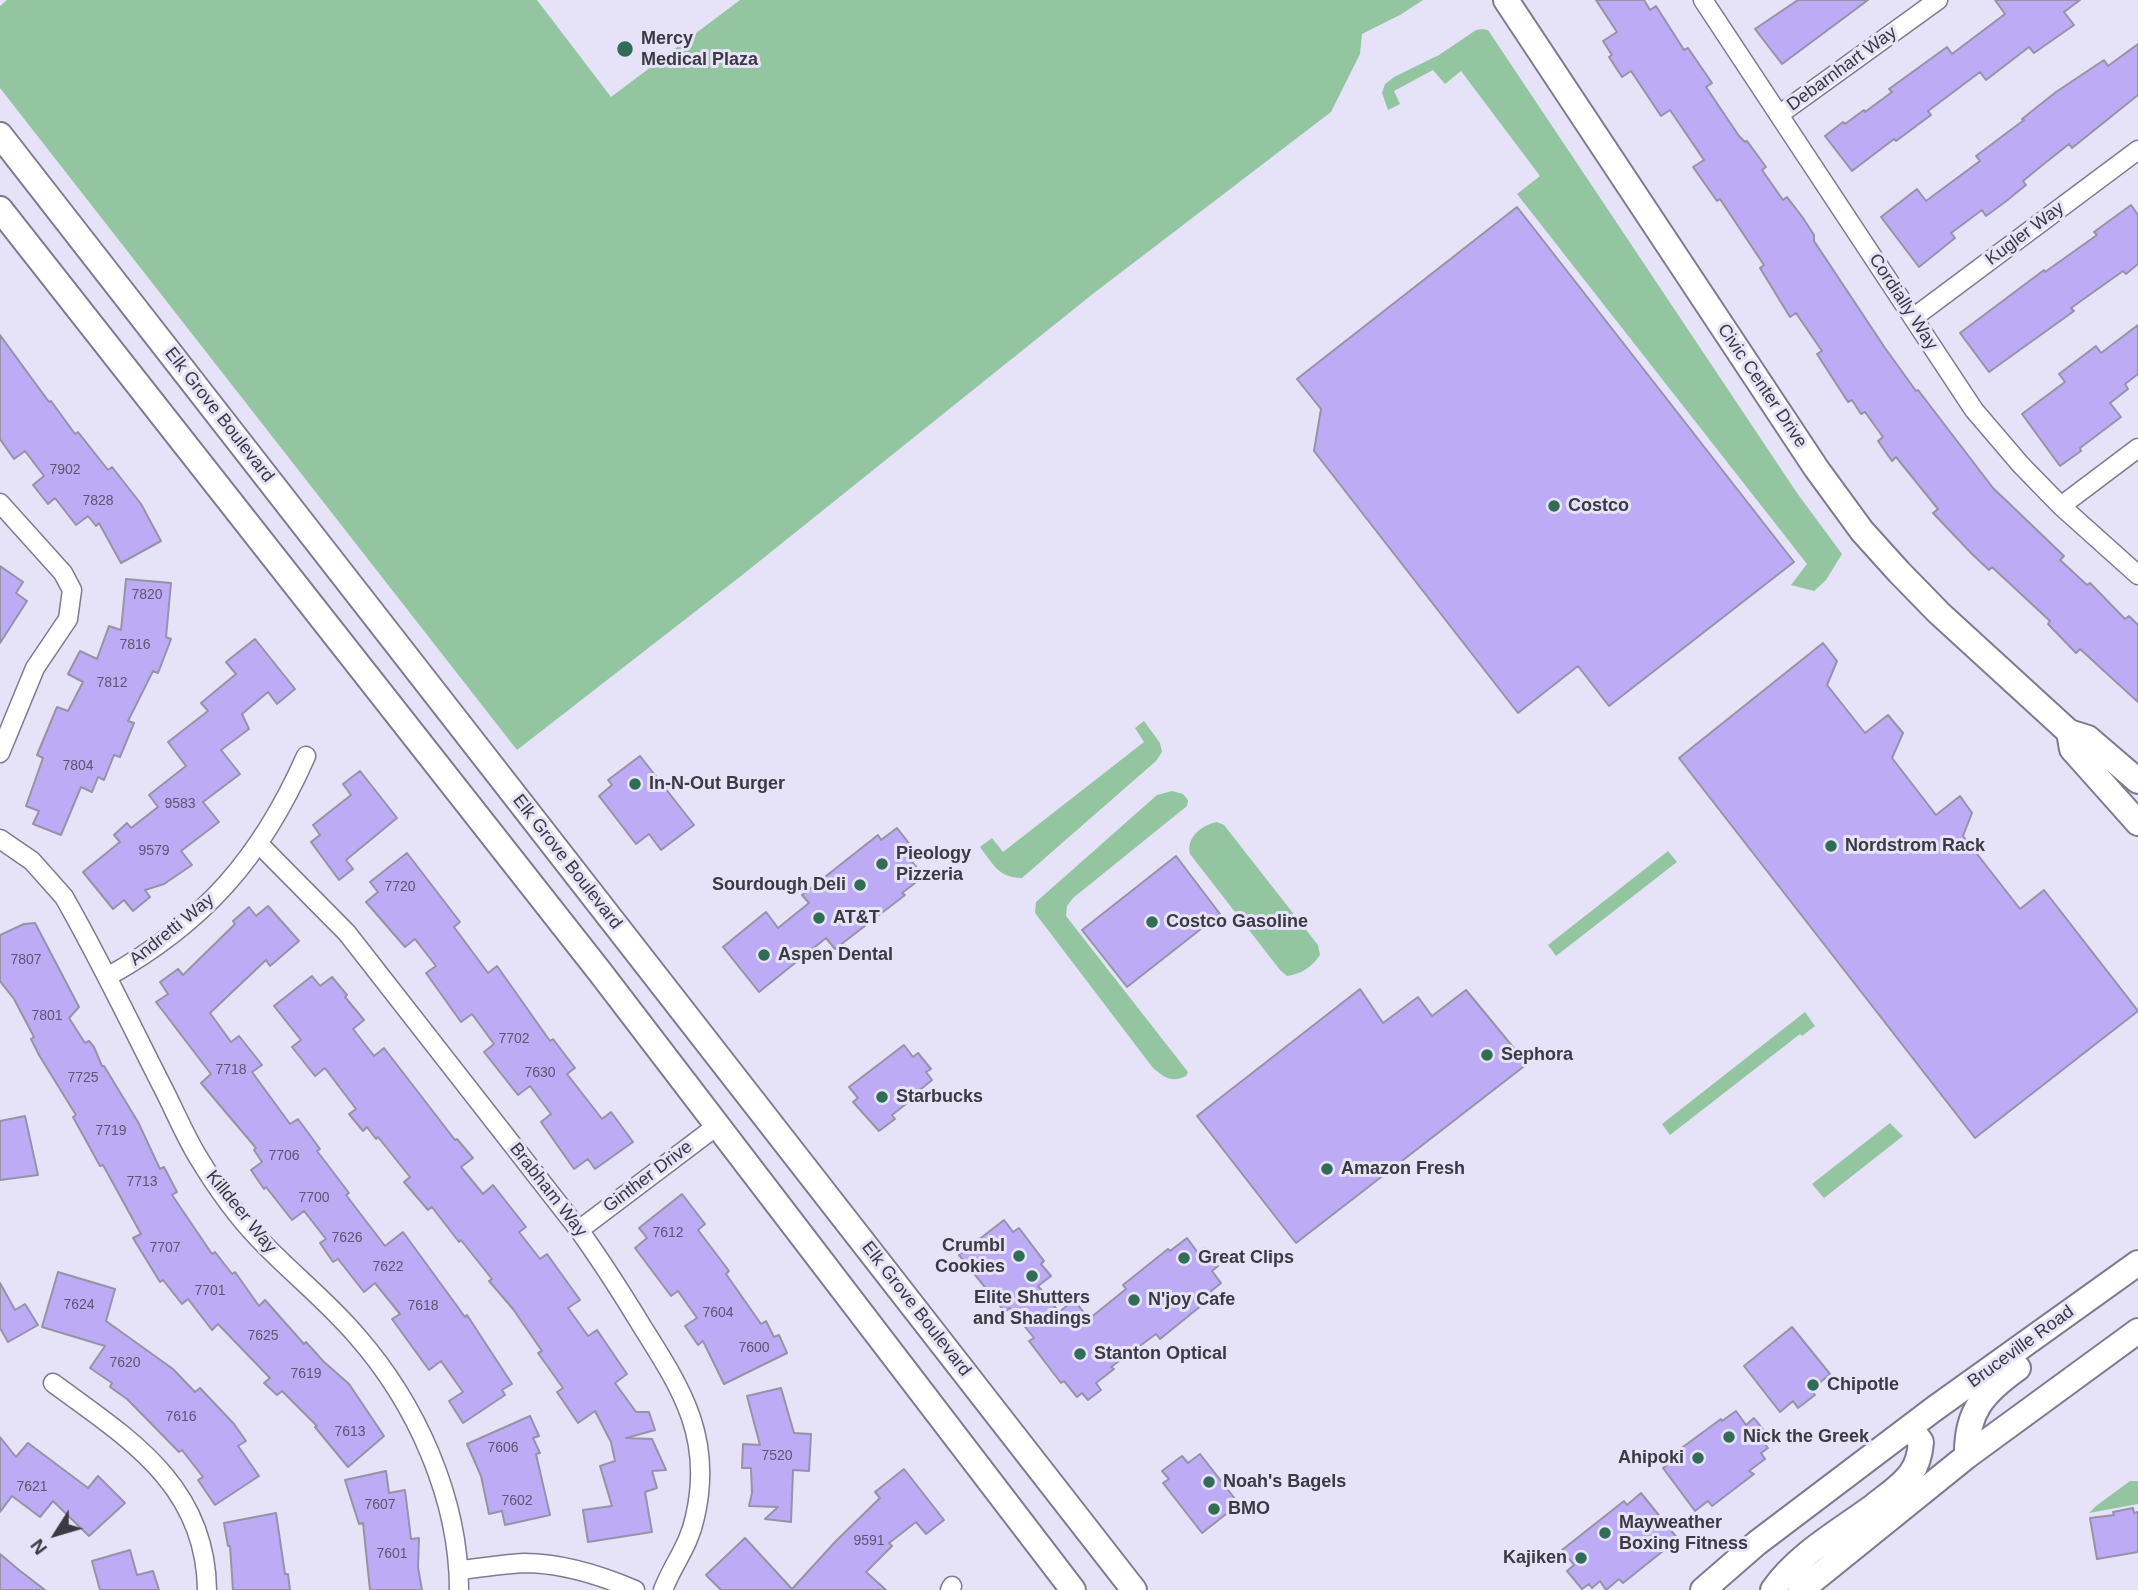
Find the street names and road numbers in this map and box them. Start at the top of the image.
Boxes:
street label: Debarnhart Way [1783,22,1901,116]
street label: Kugler Way [1982,198,2068,270]
street label: Cordially Way [1864,250,1942,354]
street label: Civic Center Drive [1712,320,1812,452]
street label: Elk Grove Boulevard [160,343,278,487]
street label: Elk Grove Boulevard [508,790,626,934]
street label: Andretti Way [125,889,219,971]
street label: Ginther Drive [599,1136,697,1218]
street label: Brabham Way [505,1139,591,1241]
street label: Killdeer Way [201,1166,281,1258]
street label: Elk Grove Boulevard [857,1237,975,1381]
street label: Bruceville Road [1964,1301,2078,1393]

